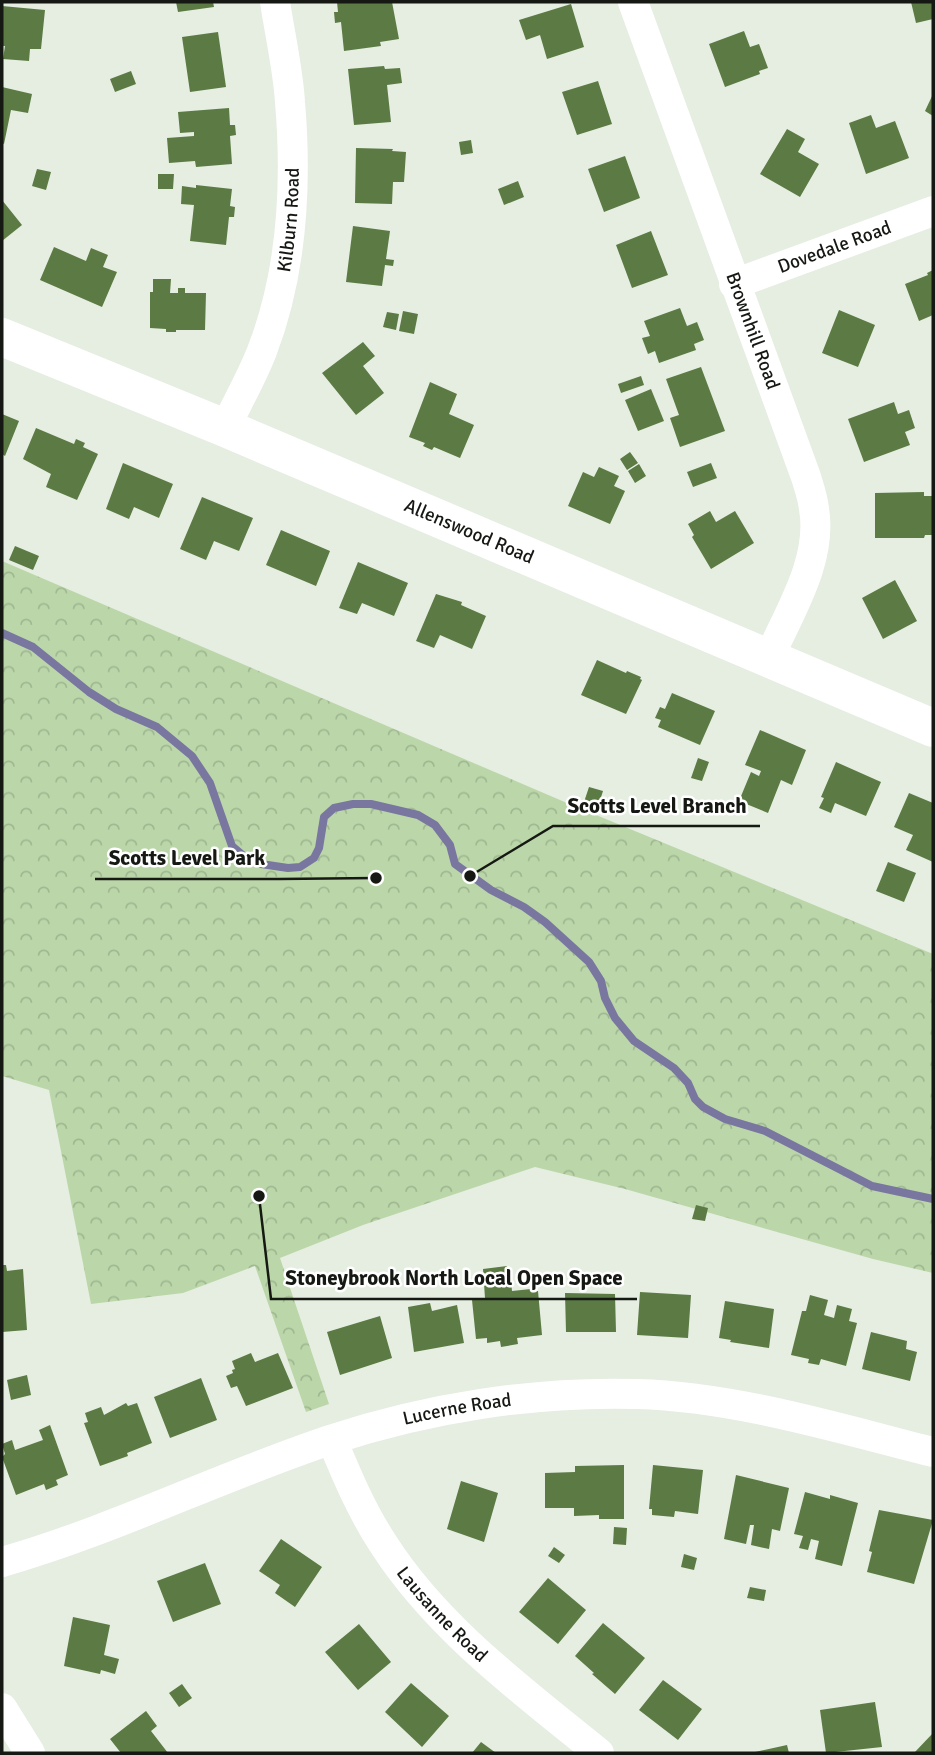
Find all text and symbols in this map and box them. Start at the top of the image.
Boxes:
street label: Kilburn Road [272,168,305,274]
street label: Dovedale Road [774,215,895,279]
street label: Brownhill Road [720,269,785,393]
street label: Allenswood Road [401,493,538,570]
callout: Scotts Level Branch [553,784,760,826]
text: Scotts Level Branch [567,793,747,819]
callout: Scotts Level Park [95,837,279,879]
text: Scotts Level Park [109,845,265,871]
callout: Stoneybrook North Local Open Space [271,1257,637,1299]
text: Stoneybrook North Local Open Space [285,1265,623,1291]
street label: Lucerne Road [400,1388,513,1431]
street label: Lausanne Road [391,1562,493,1667]

